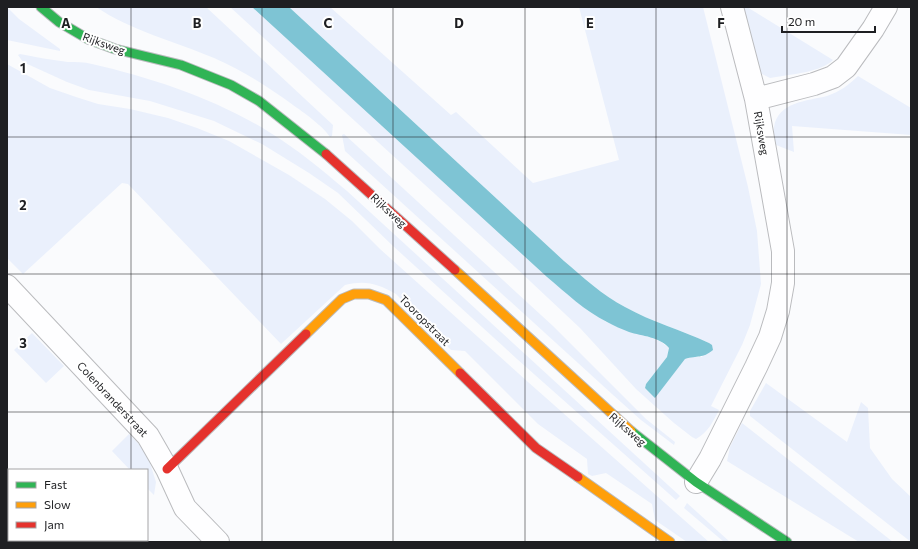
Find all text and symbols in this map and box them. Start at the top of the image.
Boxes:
scale bar [782,8,875,34]
text: 20 m [788,14,815,28]
text: A [61,15,71,31]
text: B [193,15,202,31]
text: C [324,15,333,31]
text: D [454,15,464,31]
text: E [586,15,594,31]
text: F [717,15,725,31]
street label: Rijksweg [81,29,127,57]
text: 1 [20,60,26,76]
street label: Rijksweg [752,110,772,156]
street label: Rijksweg [368,190,410,230]
text: 2 [19,197,27,213]
street label: Tooropstraat [397,292,453,348]
text: 3 [19,335,27,351]
street label: Colenbranderstraat [75,359,152,440]
street label: Rijksweg [607,410,649,448]
legend [8,469,148,541]
text: Fast [44,477,67,491]
text: Slow [44,497,71,511]
text: Jam [44,517,64,532]

